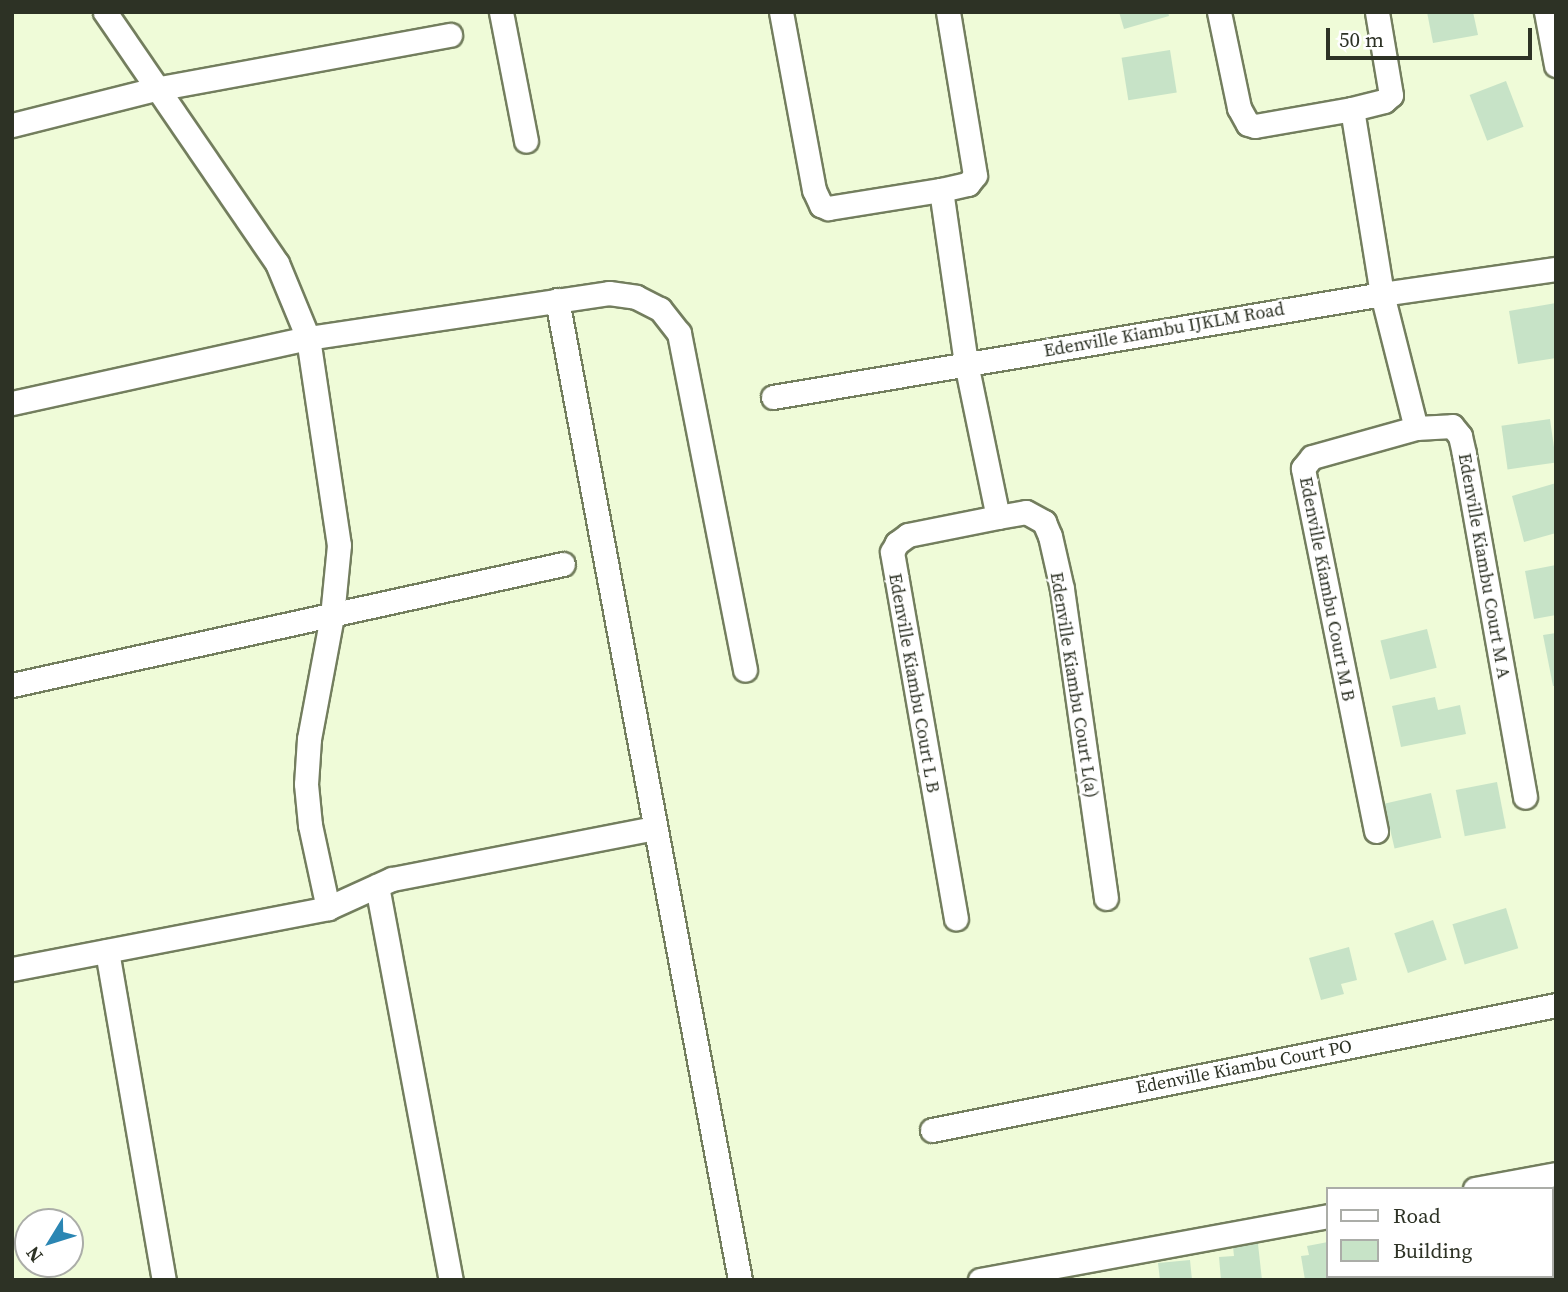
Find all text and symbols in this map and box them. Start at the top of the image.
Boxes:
scale bar [1330,14,1536,58]
text: 50 m [1339,25,1384,54]
street label: Edenville Kiambu IJKLM Road [1042,298,1286,362]
street label: Edenville Kiambu Court M A [1454,452,1514,680]
street label: Edenville Kiambu Court M B [1295,475,1359,703]
street label: Edenville Kiambu Court L(a) [1045,571,1103,799]
street label: Edenville Kiambu Court L B [884,572,944,794]
street label: Edenville Kiambu Court PO [1134,1035,1354,1099]
legend [1326,1187,1554,1278]
text: Road [1393,1201,1441,1230]
north arrow [14,1208,84,1278]
text: Building [1393,1236,1472,1265]
text: N [20,1241,49,1268]

